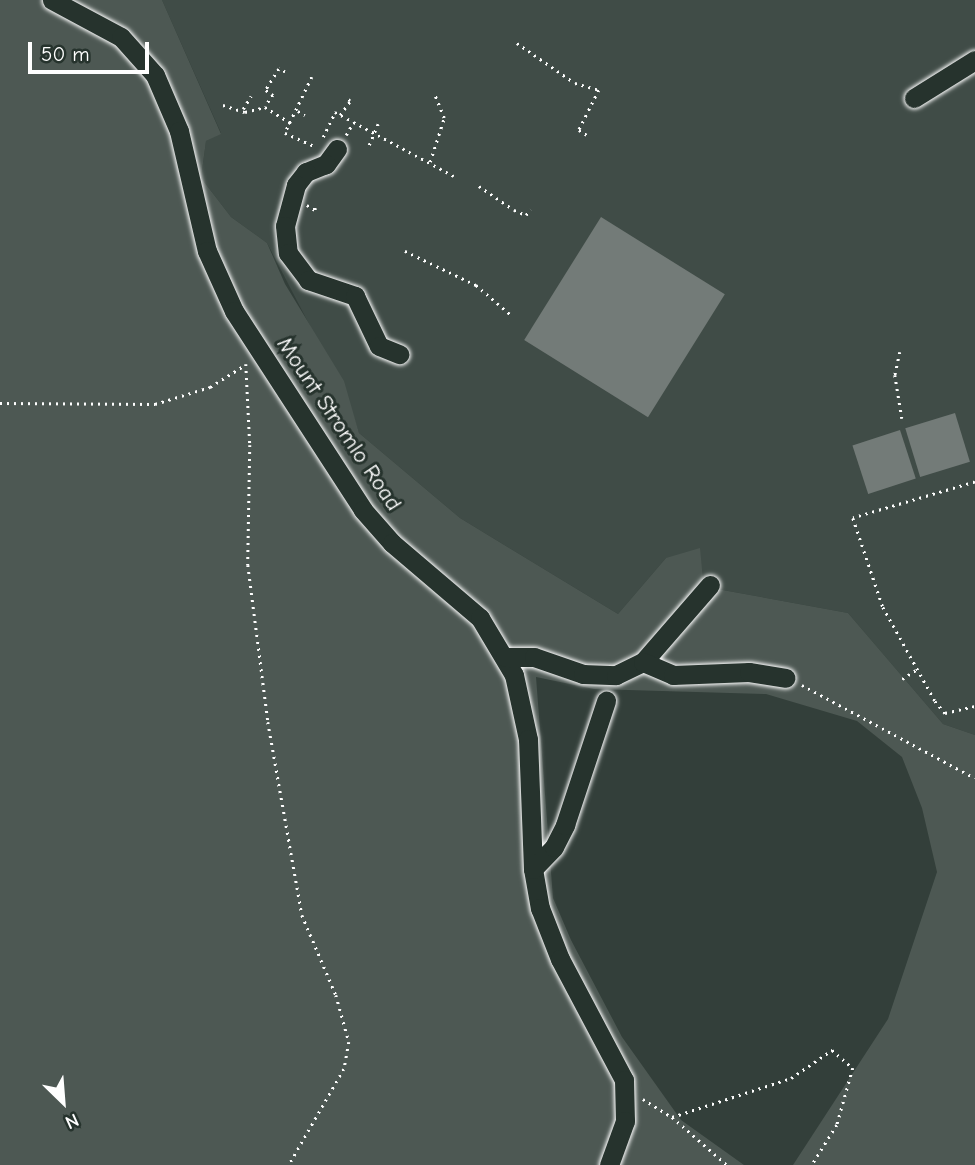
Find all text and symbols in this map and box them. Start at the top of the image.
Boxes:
scale bar [32,28,152,72]
text: 50 m [41,42,90,66]
street label: Mount Stromlo Road [271,332,407,516]
north arrow [28,1067,98,1137]
text: N [62,1108,82,1134]

